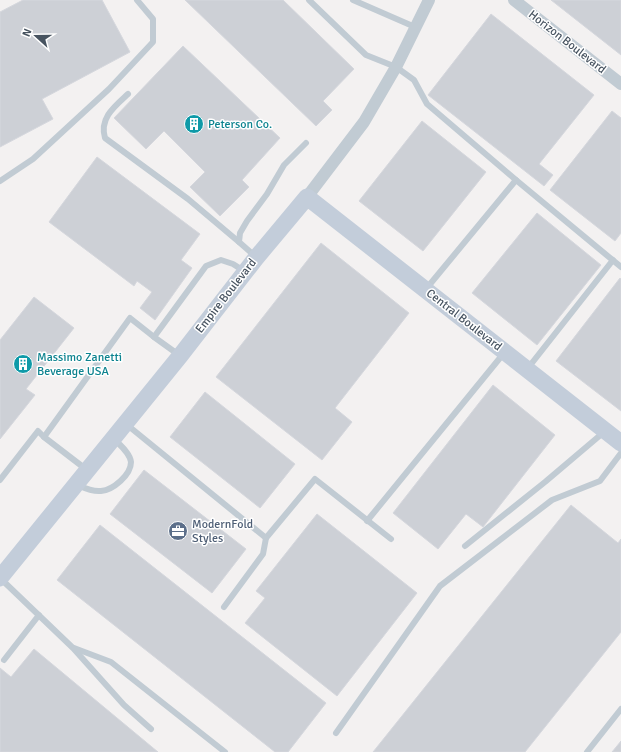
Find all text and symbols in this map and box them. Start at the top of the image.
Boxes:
street label: Horizon Boulevard [525,7,609,77]
north arrow [16,16,56,56]
text: N [20,27,35,38]
building icon: Peterson Co. [183,113,205,135]
place label: Peterson Co. [208,117,272,132]
street label: Empire Boulevard [192,256,260,336]
street label: Central Boulevard [423,286,505,354]
place label: Massimo Zanetti Beverage USA [37,350,122,379]
building icon: Massimo Zanetti Beverage USA [12,353,34,375]
place label: ModernFold Styles [192,517,253,546]
office icon: ModernFold Styles [167,520,189,542]

